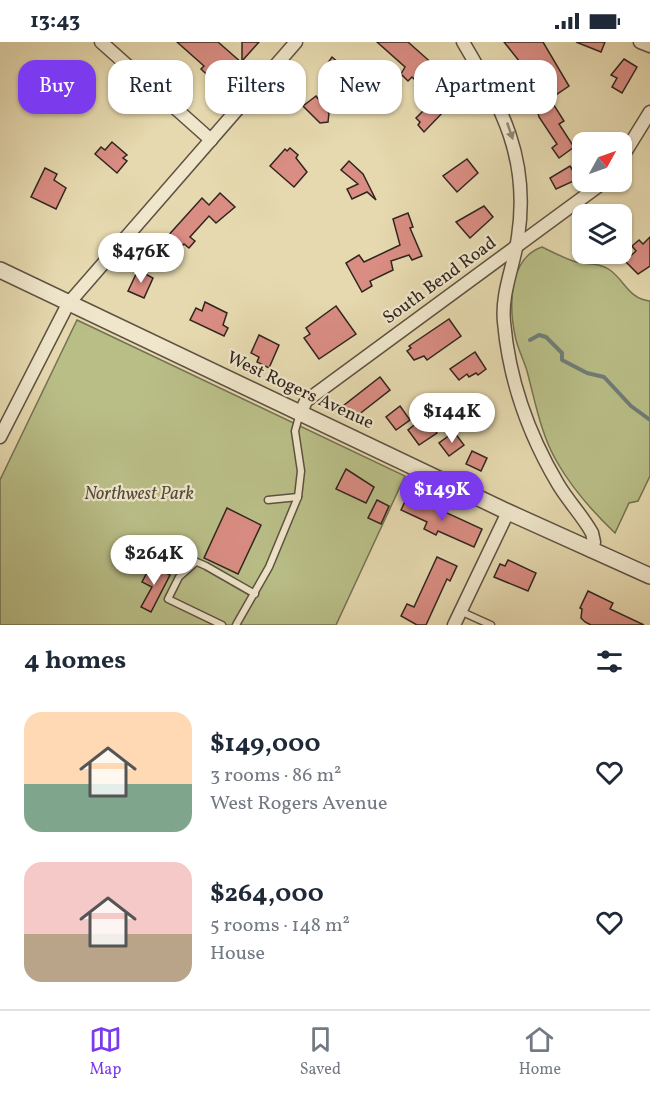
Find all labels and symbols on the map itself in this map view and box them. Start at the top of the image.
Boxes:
one-way arrow [505,122,515,140]
north arrow [572,132,632,192]
street label: South Bend Road [378,231,502,331]
pin: $476K [99,233,183,284]
street label: West Rogers Avenue [222,346,378,436]
pin: $144K [410,393,494,444]
pin: $149K [400,471,484,522]
park label: Northwest Park [84,482,194,507]
pin: $264K [112,535,196,586]

